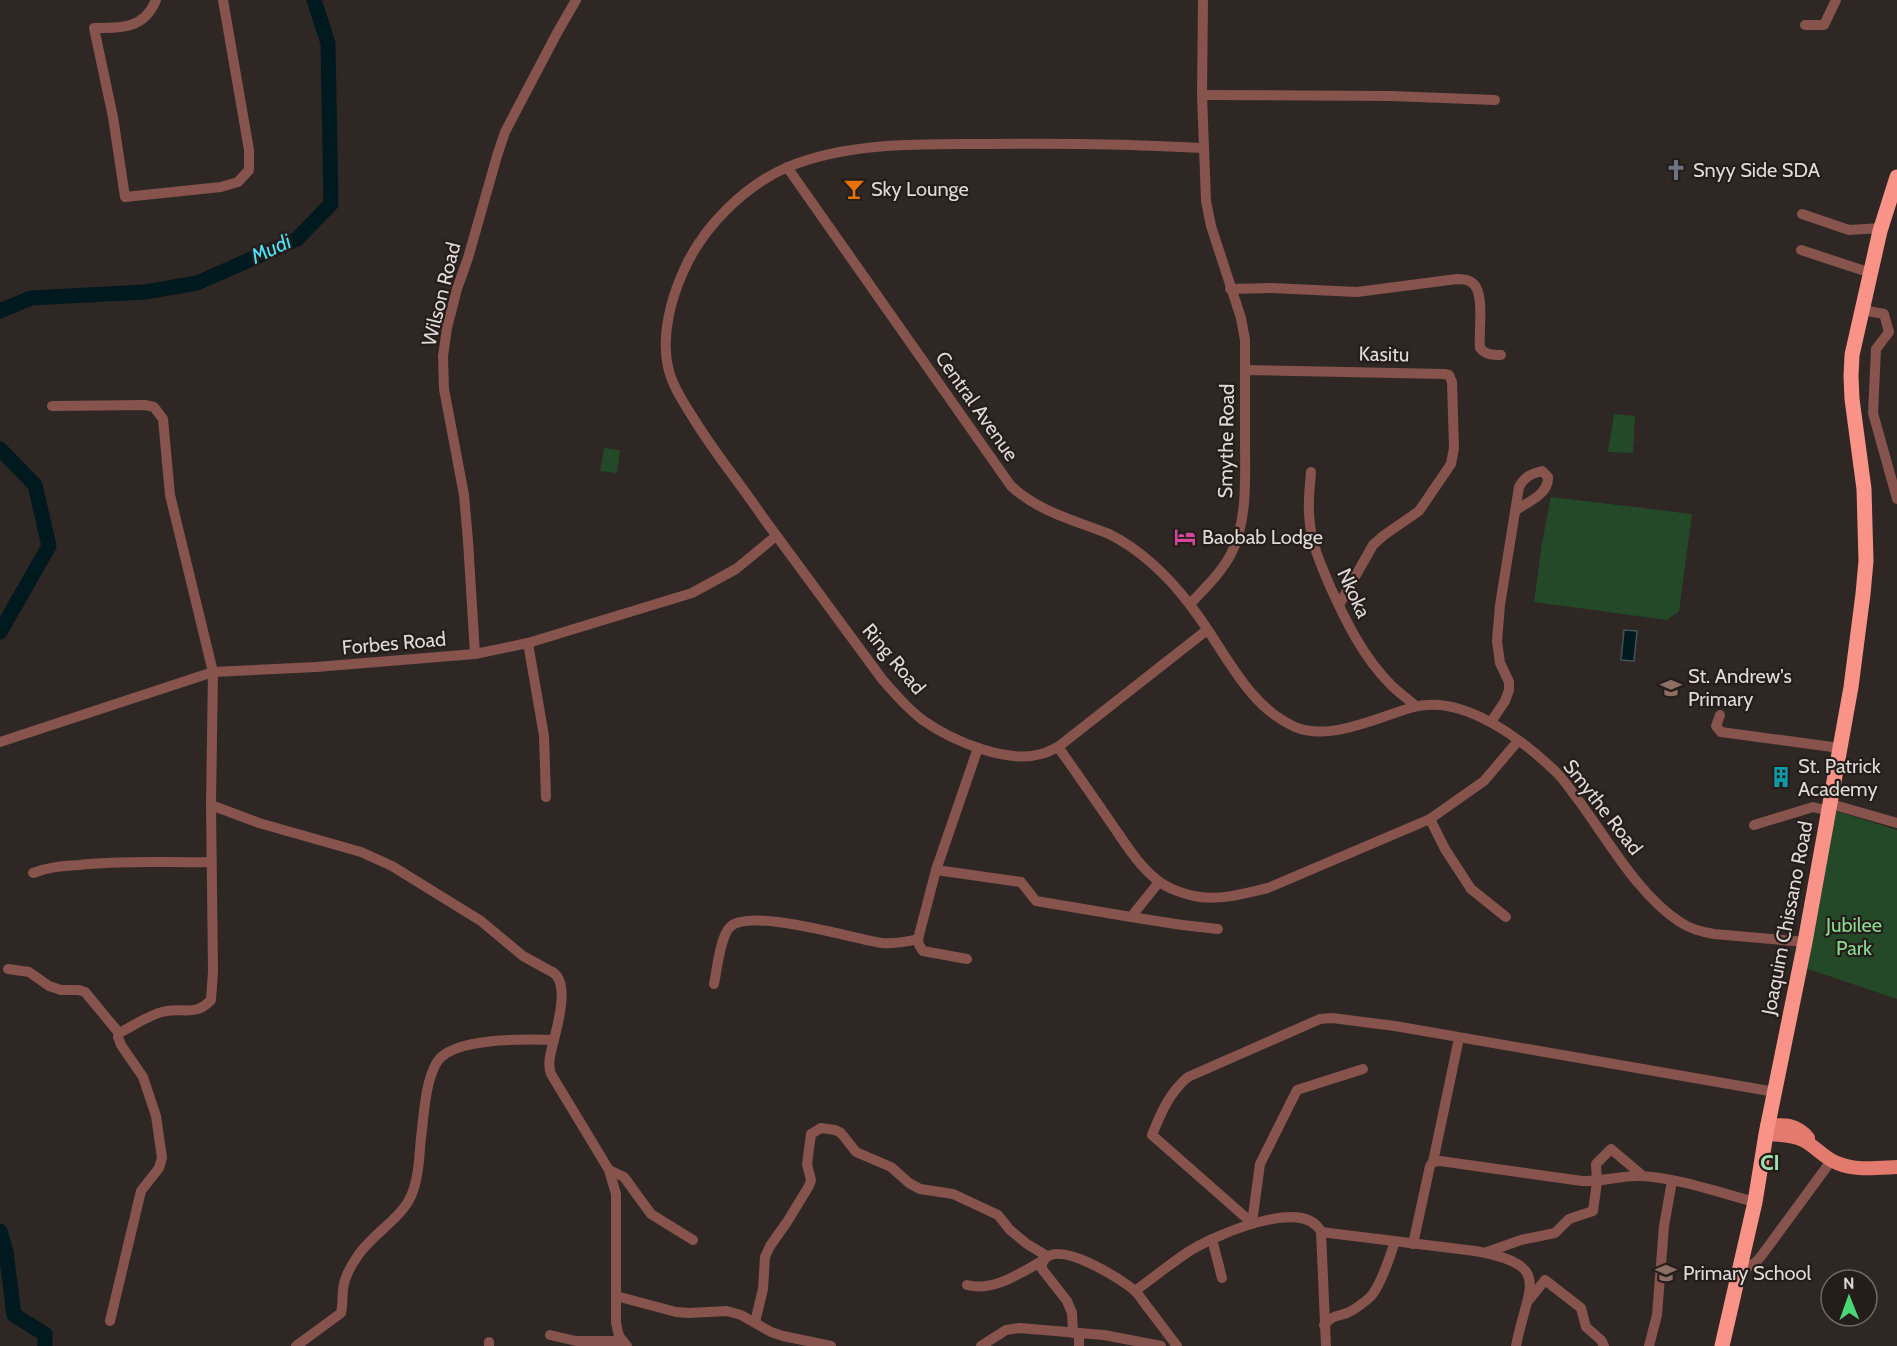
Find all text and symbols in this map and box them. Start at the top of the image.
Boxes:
church icon: Snyy Side SDA [1664,158,1688,182]
place label: Snyy Side SDA [1693,158,1821,182]
bar icon: Sky Lounge [842,177,866,201]
place label: Sky Lounge [871,177,969,201]
water label: Mudi [246,228,295,269]
street label: Wilson Road [417,240,465,348]
street label: Kasitu [1358,342,1410,366]
street label: Central Avenue [930,346,1024,466]
street label: Smythe Road [1213,383,1239,499]
hotel icon: Baobab Lodge [1173,525,1197,549]
place label: Baobab Lodge [1202,525,1323,549]
street label: Nkoka [1332,564,1376,622]
street label: Ring Road [857,619,931,699]
street label: Forbes Road [341,626,447,660]
place label: St. Andrew's Primary [1688,664,1792,711]
school or university icon: St. Andrew's Primary [1659,676,1683,700]
street label: Smythe Road [1558,754,1648,860]
place label: St. Patrick Academy [1798,754,1881,801]
building icon: St. Patrick Academy [1769,765,1793,789]
street label: Joaquim Chissano Road [1756,819,1818,1018]
park label: Jubilee Park [1825,913,1882,960]
district label: CI [1760,1149,1780,1176]
school or university icon: Primary School [1654,1261,1678,1285]
place label: Primary School [1683,1261,1811,1285]
north arrow [1819,1268,1879,1328]
text: N [1843,1274,1855,1293]

